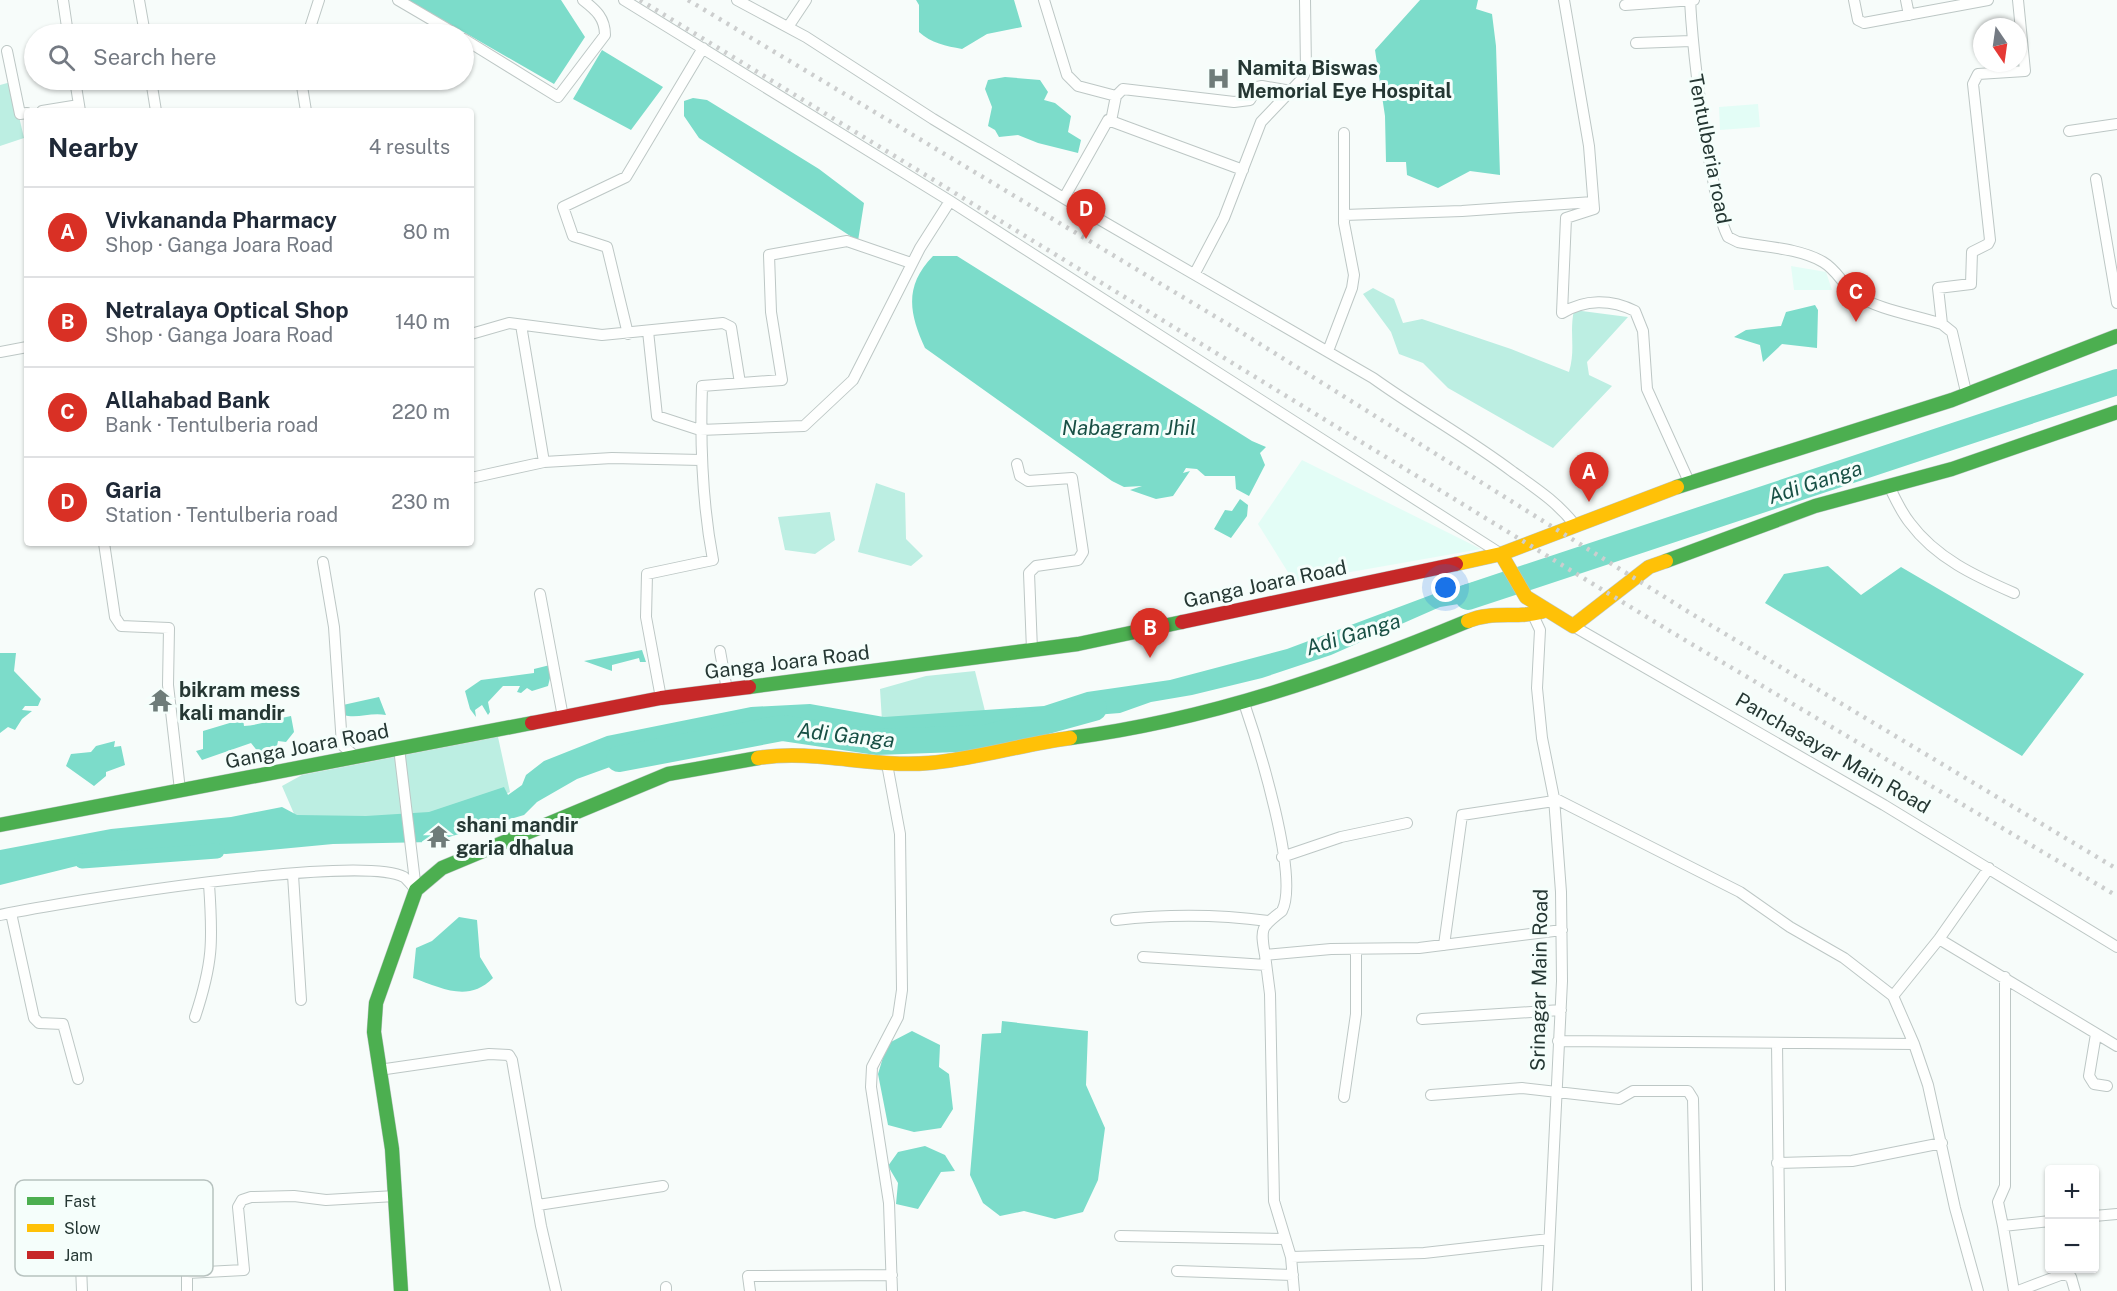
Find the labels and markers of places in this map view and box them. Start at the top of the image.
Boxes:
place label: Namita Biswas Memorial Eye Hospital [1237,56,1452,103]
hospital icon: Namita Biswas Memorial Eye Hospital [1206,66,1232,92]
pin: D [1066,190,1106,239]
pin: C [1836,272,1876,322]
pin: A [1570,452,1608,502]
pin: B [1130,608,1170,658]
place label: bikram mess kali mandir [179,678,300,725]
temple icon: bikram mess kali mandir [148,688,174,714]
place label: shani mandir garia dhalua [456,813,578,860]
temple icon: shani mandir garia dhalua [425,823,451,849]

